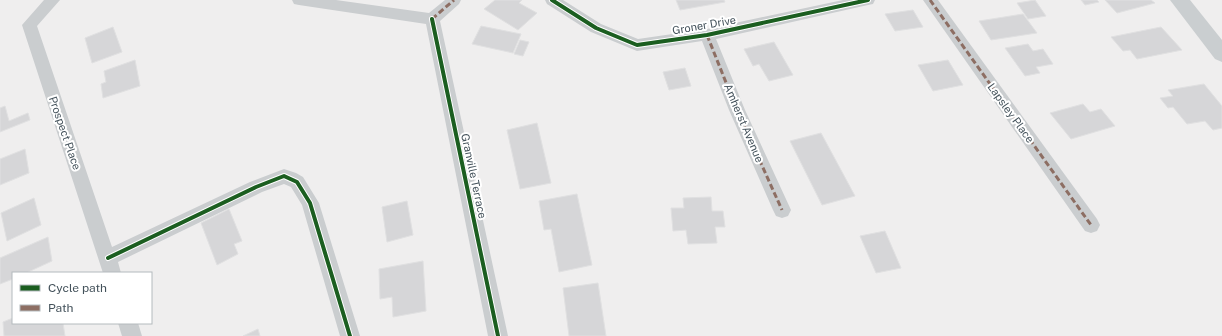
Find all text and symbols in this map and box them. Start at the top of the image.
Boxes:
street label: Groner Drive [671,14,737,36]
street label: Lapsley Place [985,81,1037,145]
street label: Amherst Avenue [722,82,766,164]
street label: Prospect Place [47,95,83,171]
street label: Granville Terrace [459,132,489,220]
legend [12,272,152,324]
text: Cycle path [48,281,107,295]
text: Path [48,301,74,315]

